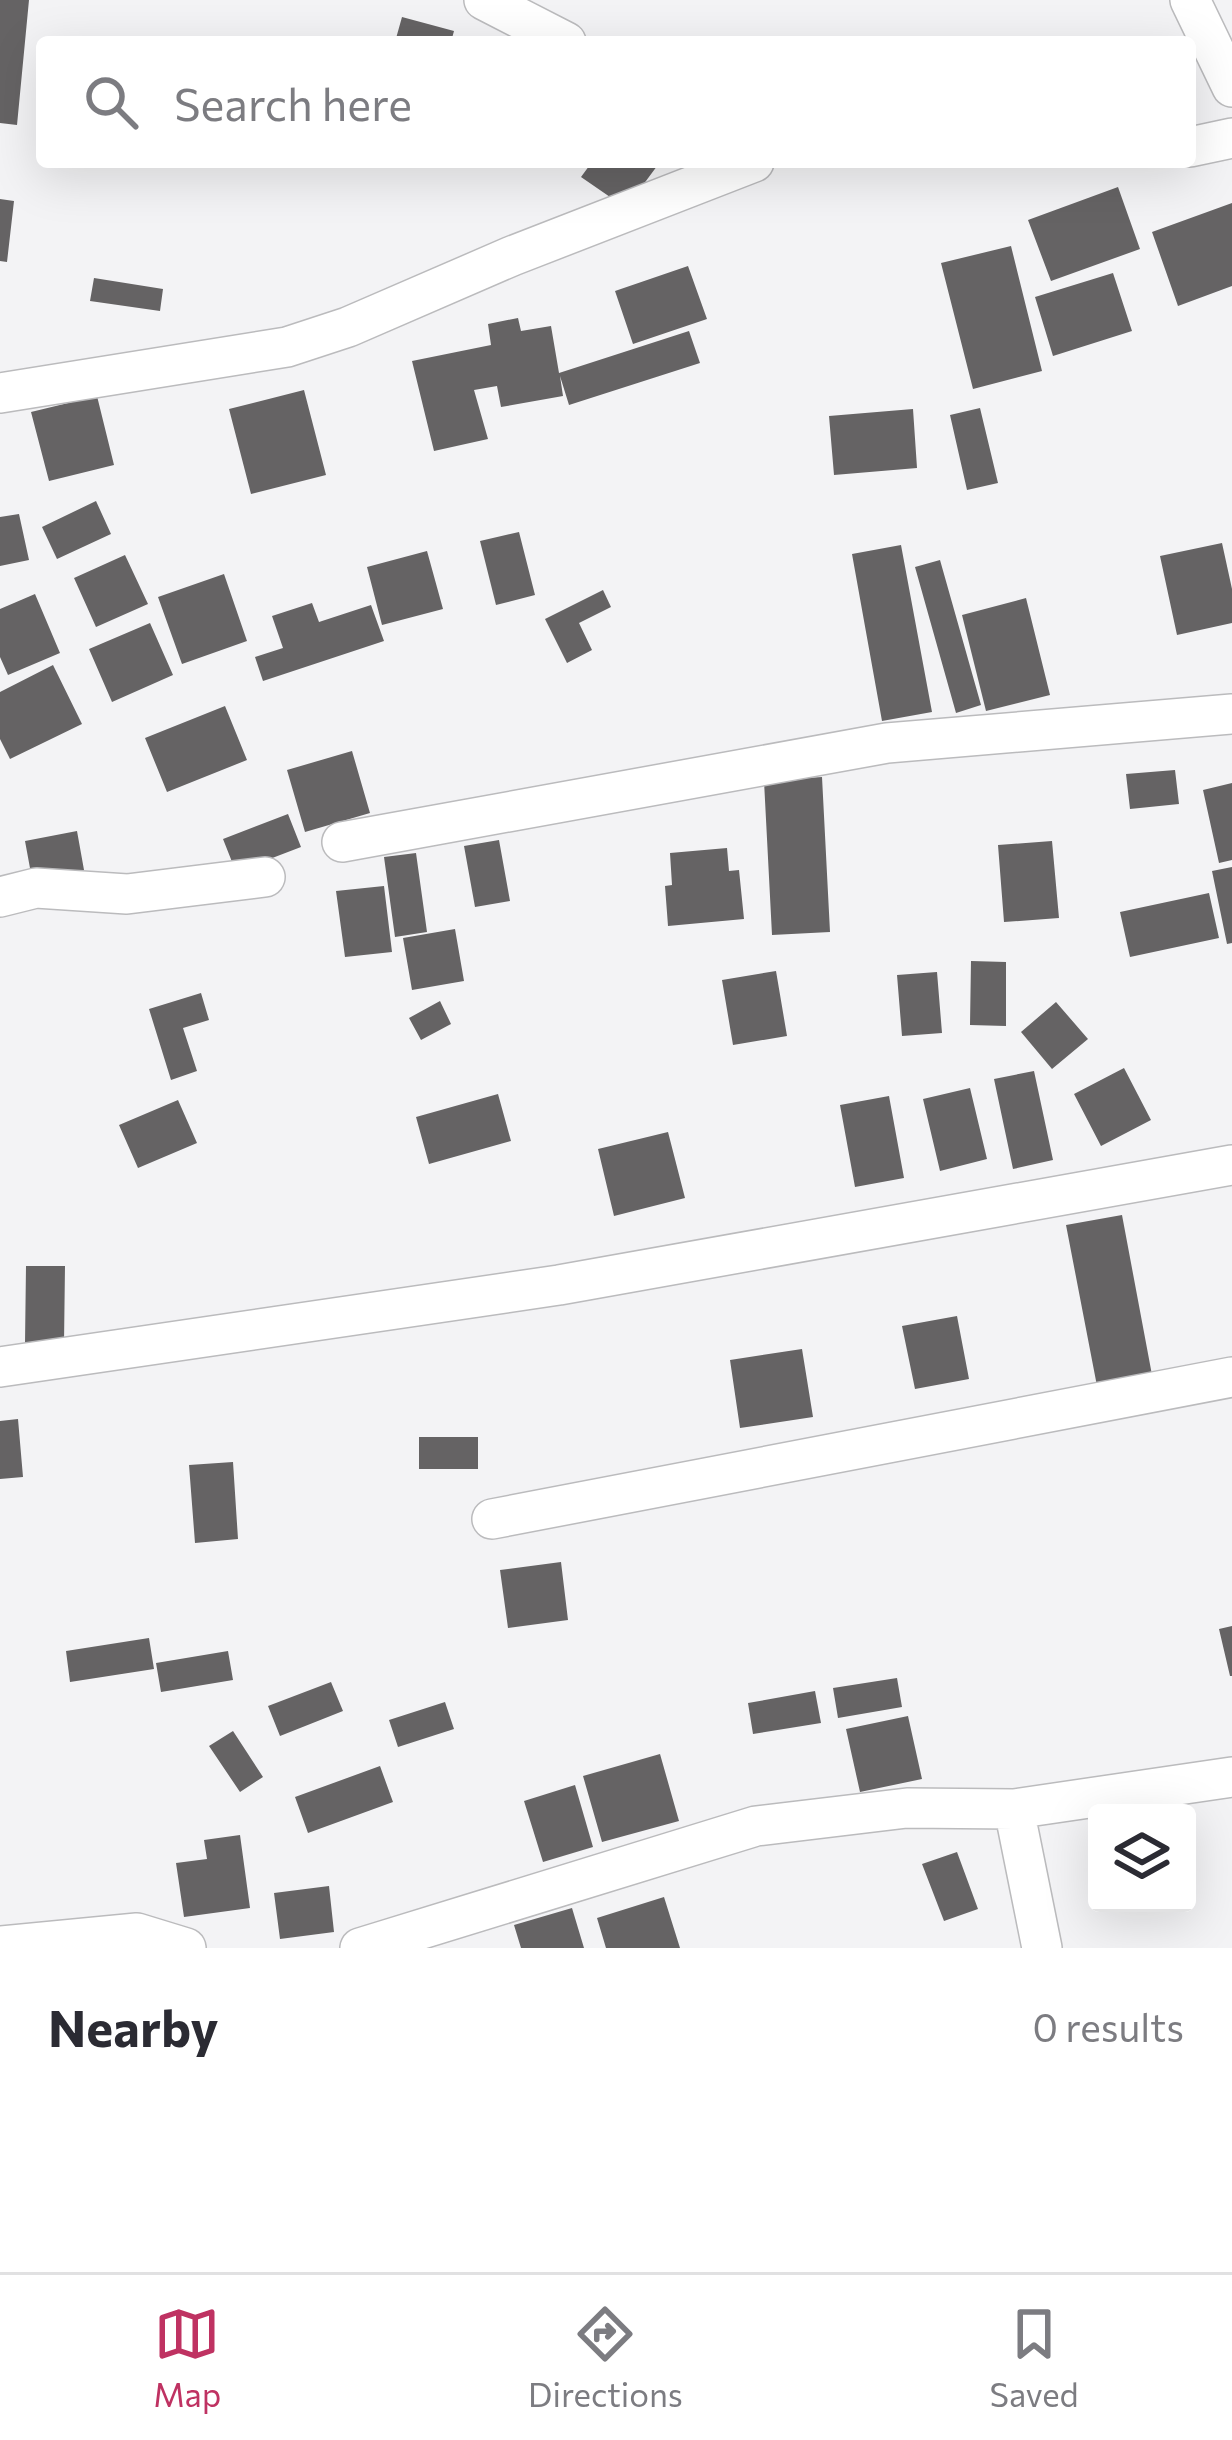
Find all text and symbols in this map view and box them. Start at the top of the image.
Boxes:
search box [36,36,1196,168]
icon: search [78,69,144,135]
text: Search here [174,75,412,130]
map controls [1088,1804,1196,1912]
button: layers [1088,1804,1196,1912]
text: Nearby [48,1995,218,2058]
text: 0 results [1032,2002,1184,2050]
tab: Map [153,2301,221,2414]
tab: Directions [528,2301,683,2414]
tab: Saved [990,2301,1079,2414]

